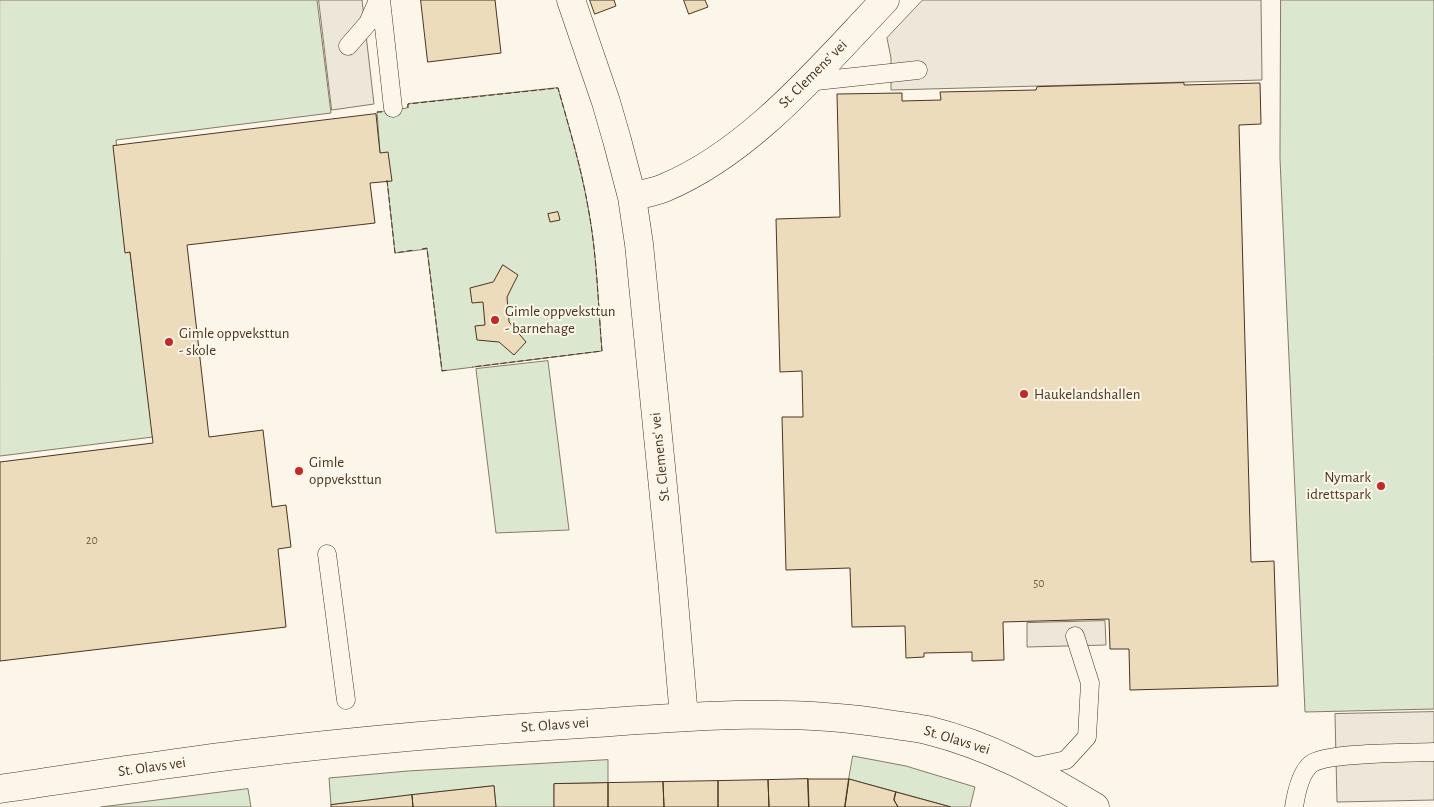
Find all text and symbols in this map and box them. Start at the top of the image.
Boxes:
street label: St. Clemens' vei [775,36,851,112]
place label: Gimle oppveksttun - barnehage [505,302,615,337]
marker: Gimle oppveksttun - barnehage [489,314,501,326]
place label: Gimle oppveksttun - skole [179,324,289,359]
marker: Gimle oppveksttun - skole [163,336,175,348]
place label: Haukelandshallen [1034,385,1140,403]
marker: Haukelandshallen [1018,388,1030,400]
street label: St. Clemens' vei [646,412,674,502]
place label: Gimle oppveksttun [309,453,382,488]
marker: Gimle oppveksttun [293,465,305,477]
place label: Nymark idrettspark [1307,468,1371,503]
marker: Nymark idrettspark [1375,480,1387,492]
house number: 20 [86,533,98,547]
house number: 50 [1033,576,1045,590]
street label: St. Olavs vei [520,714,590,736]
street label: St. Olavs vei [922,721,992,759]
street label: St. Olavs vei [117,753,187,781]

